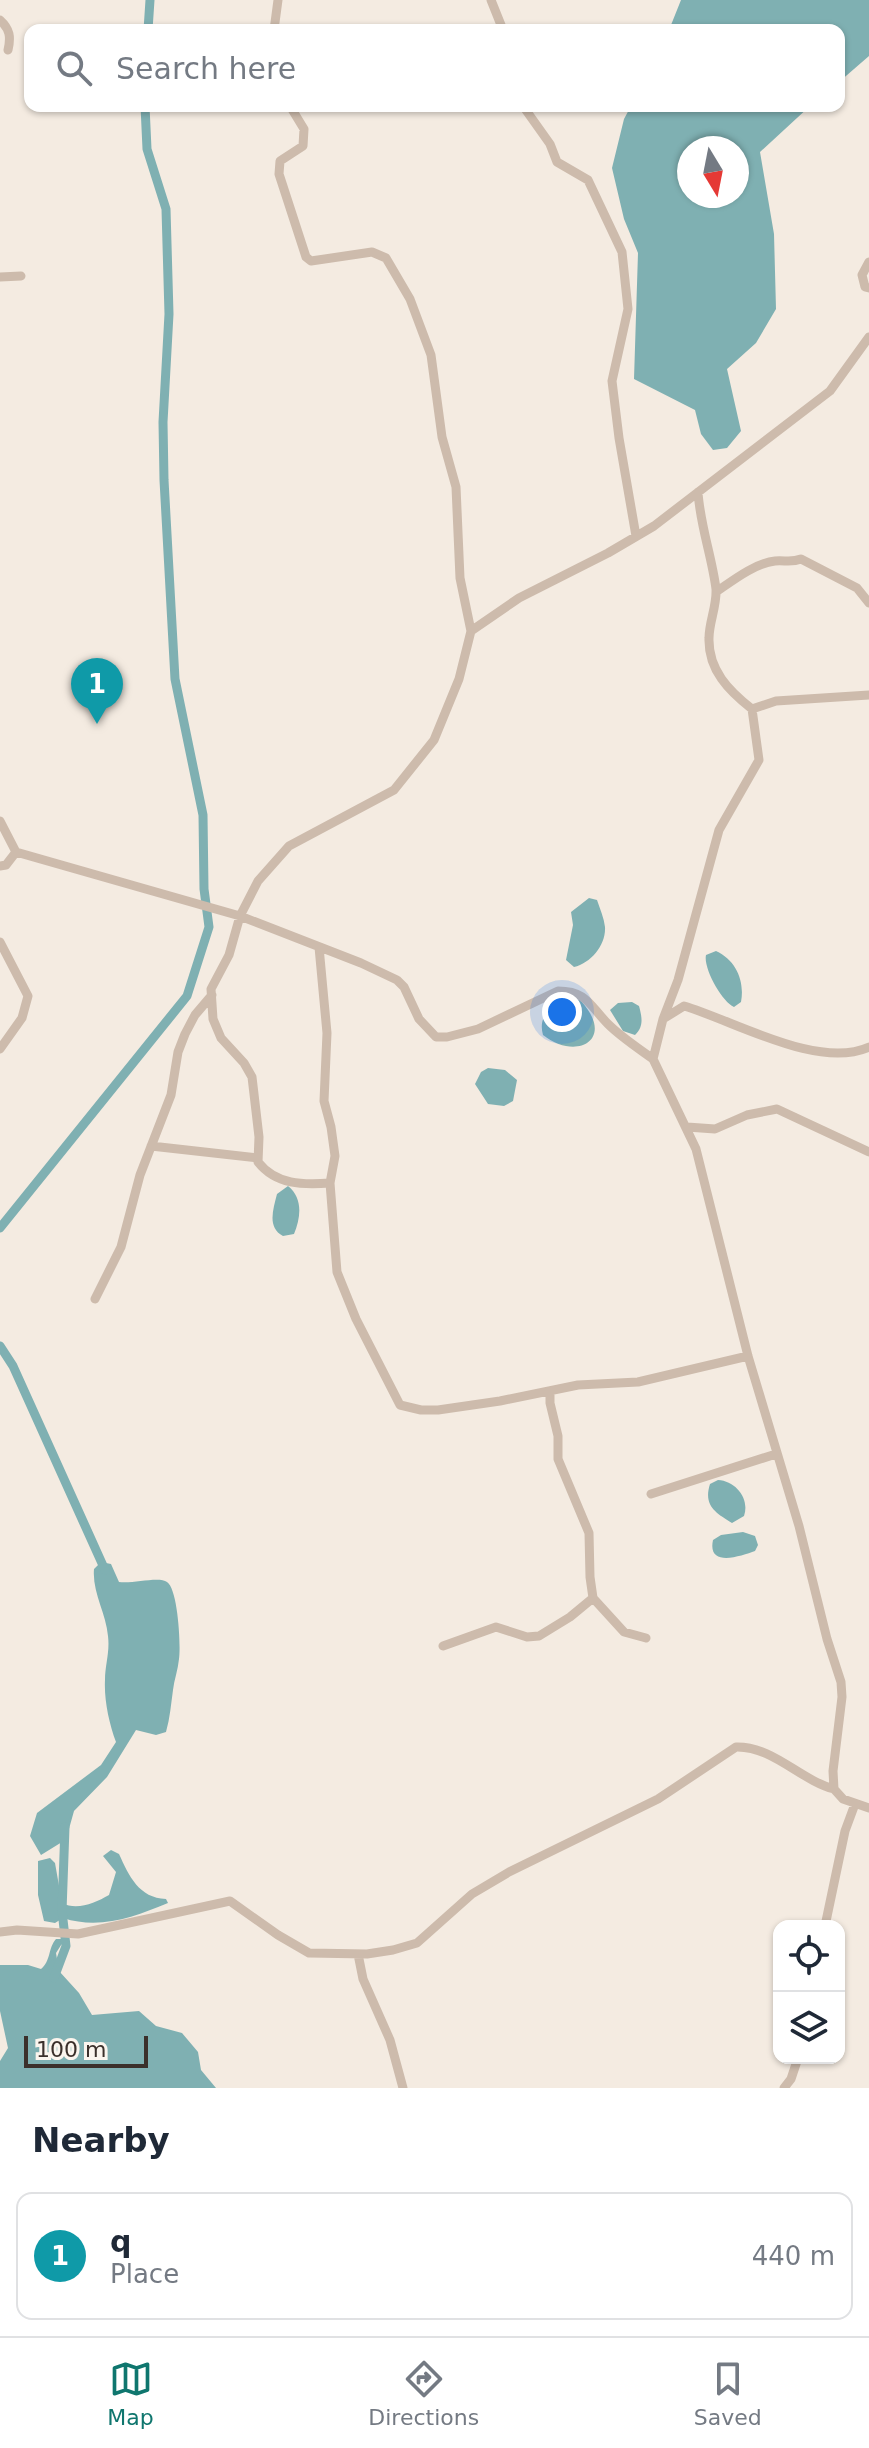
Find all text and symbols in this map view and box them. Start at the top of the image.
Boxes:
search box [24,24,845,112]
icon: search [52,46,96,90]
text: Search here [116,51,296,86]
north arrow [677,136,749,208]
pin: 1 [71,658,123,724]
your location [542,992,582,1032]
map controls [773,1920,845,2064]
button: locate [773,1920,845,1992]
button: layers [773,1992,845,2064]
scale bar [24,2032,148,2068]
text: 100 m [36,2037,106,2062]
text: Nearby [32,2120,170,2160]
text: q [110,2224,131,2259]
text: 1 [51,2241,69,2271]
text: 440 m [752,2241,835,2271]
text: Place [110,2259,179,2289]
tab: Map [107,2357,154,2430]
tab: Directions [368,2357,479,2430]
tab: Saved [694,2357,762,2430]

